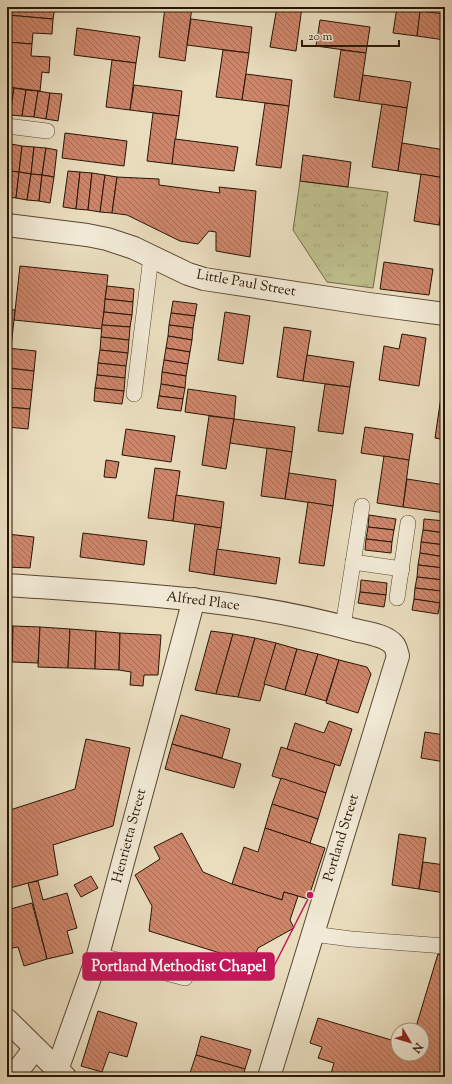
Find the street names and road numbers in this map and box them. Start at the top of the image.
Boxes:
street label: Little Paul Street [195,265,297,303]
street label: Alfred Place [165,588,241,616]
street label: Henrietta Street [108,787,152,885]
street label: Portland Street [319,792,365,884]

